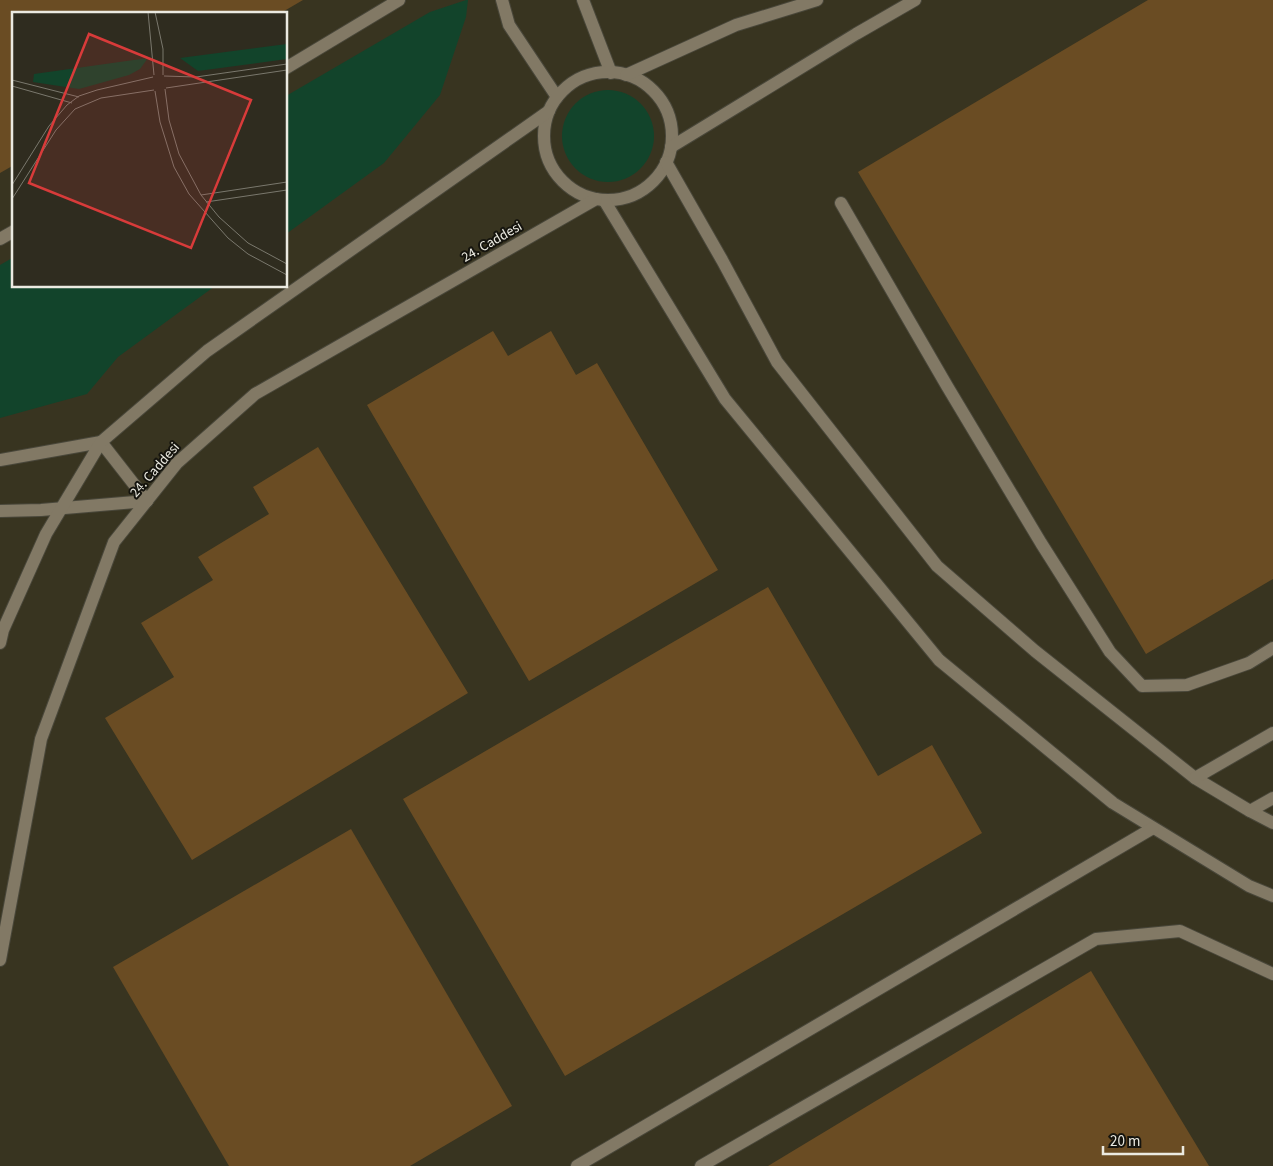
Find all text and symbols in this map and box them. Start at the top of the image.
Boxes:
inset map [12,12,288,288]
street label: 24. Caddesi [458,217,526,267]
street label: 24. Caddesi [125,438,185,502]
scale bar [1103,1124,1183,1156]
text: 20 m [1110,1131,1140,1152]

